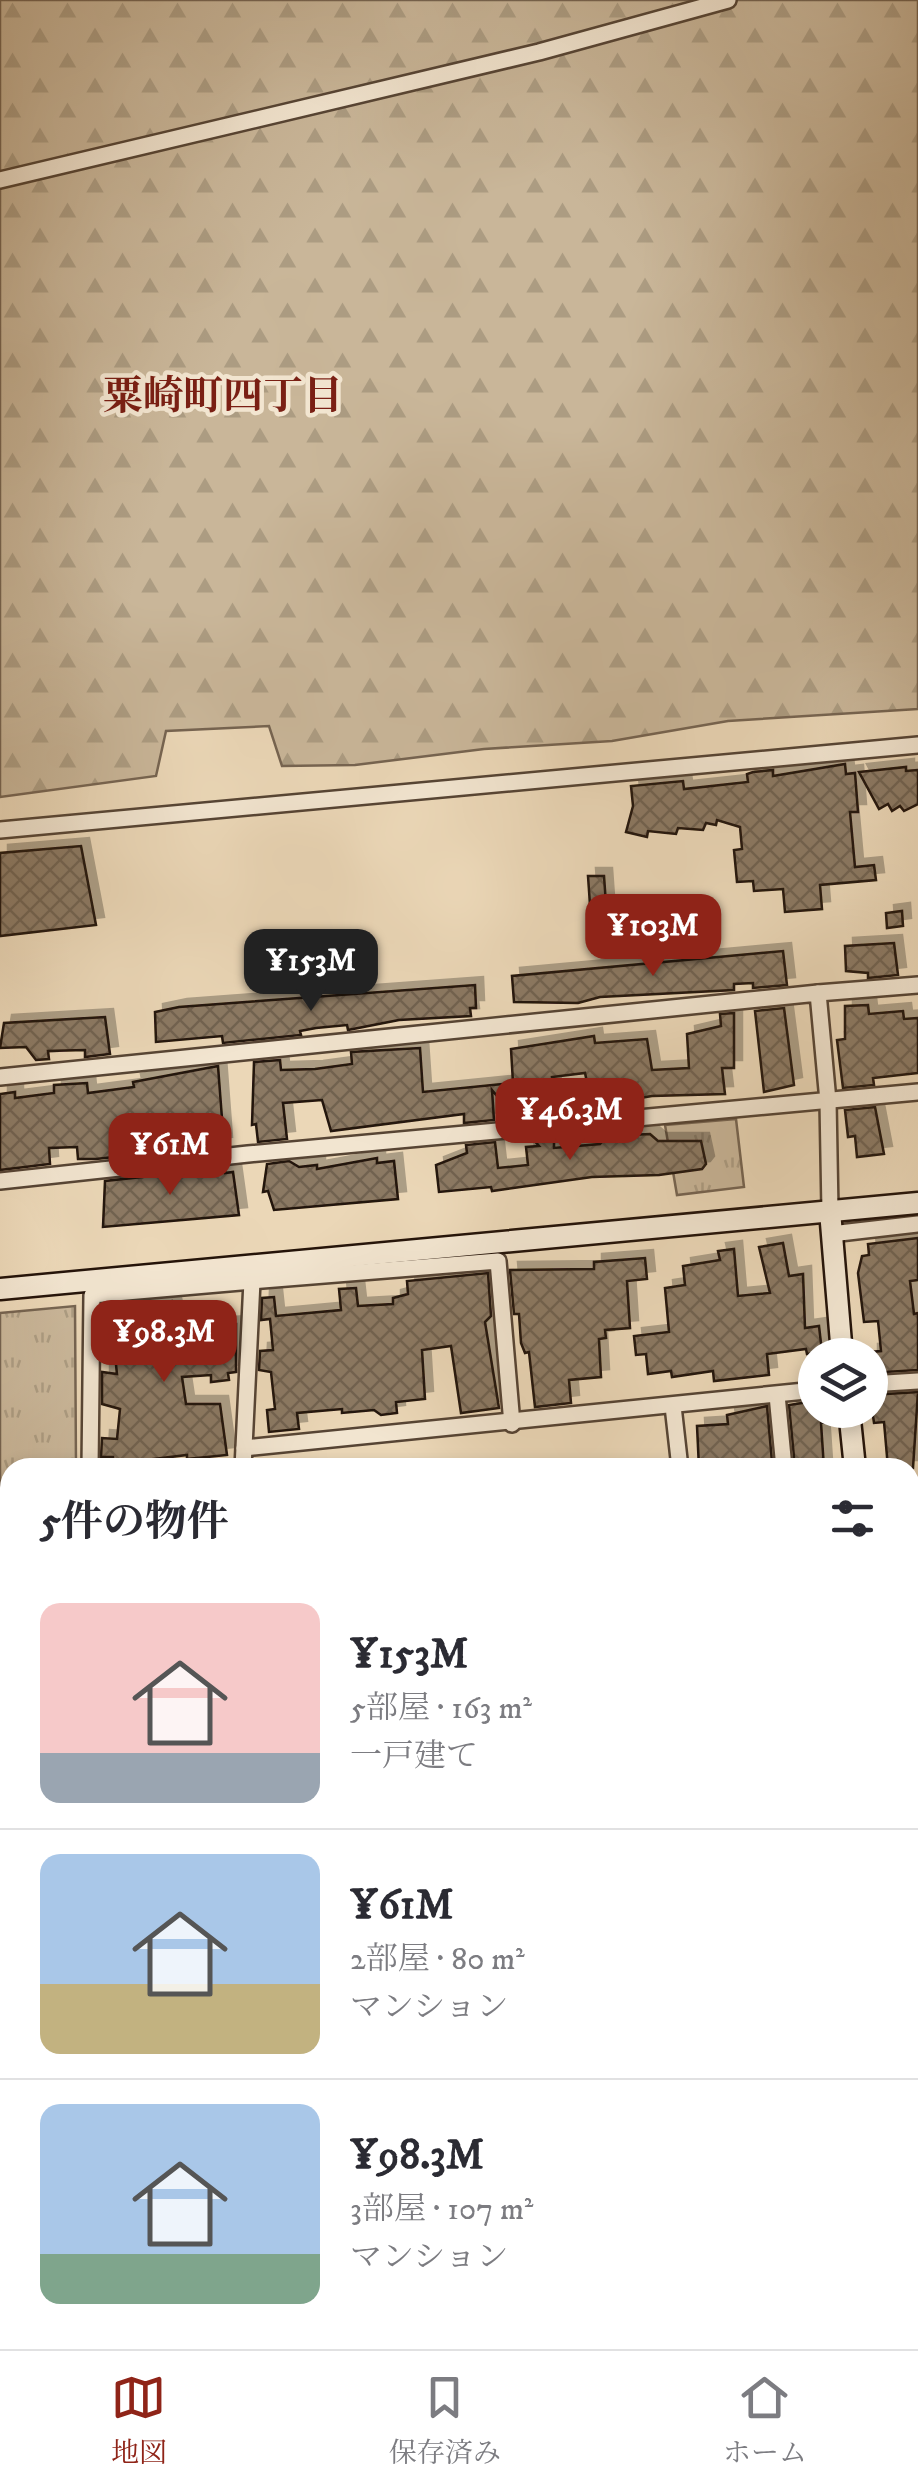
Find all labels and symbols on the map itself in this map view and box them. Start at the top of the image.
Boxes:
district label: 粟崎町四丁目 [103,373,343,423]
pin: ¥103M [583,894,723,979]
pin: ¥153M [241,929,381,1014]
pin: ¥46.3M [489,1078,651,1163]
pin: ¥61M [111,1113,229,1198]
pin: ¥98.3M [83,1300,245,1385]

